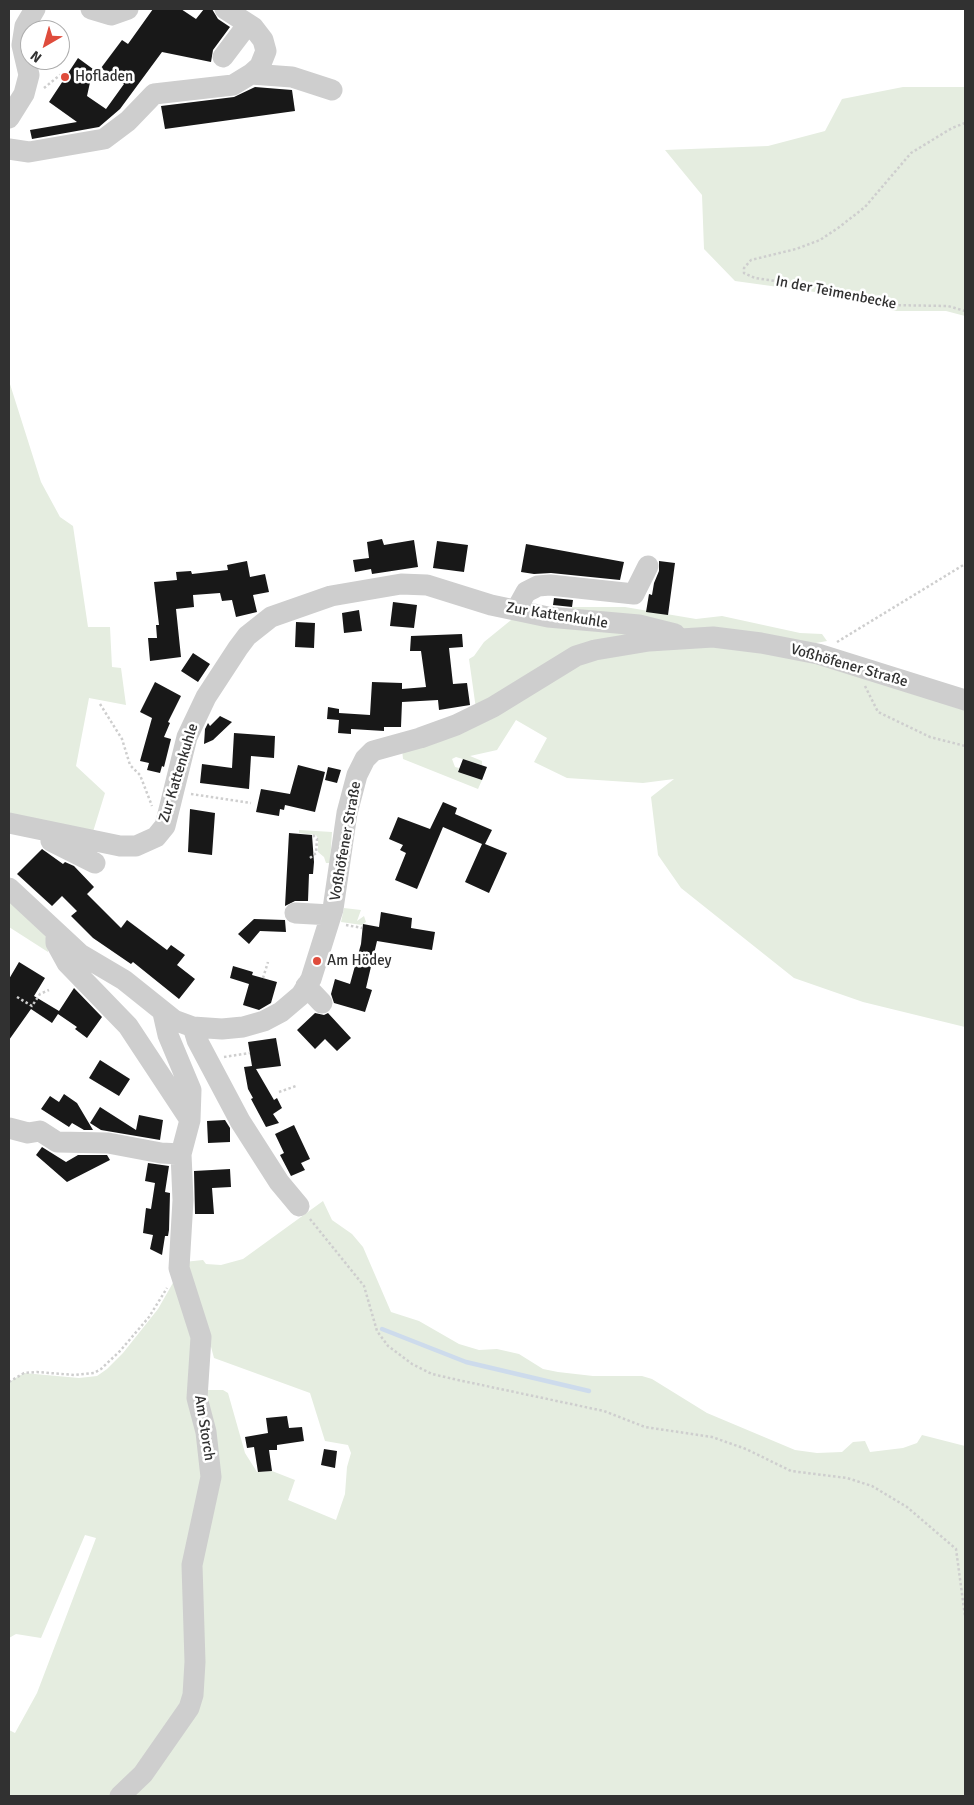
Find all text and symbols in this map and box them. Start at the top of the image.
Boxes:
north arrow [20,20,70,70]
text: N [27,47,45,66]
place label: Hofladen [75,68,133,86]
marker: Hofladen [59,71,71,83]
street label: In der Teimenbecke [774,272,898,314]
street label: Zur Kattenkuhle [505,599,609,633]
street label: Voßhöfener Straße [788,641,910,691]
street label: Zur Kattenkuhle [155,721,203,825]
street label: Voßhöfener Straße [327,780,365,902]
place label: Am Hödey [327,952,392,970]
marker: Am Hödey [311,955,323,967]
street label: Am Storch [190,1394,218,1462]

